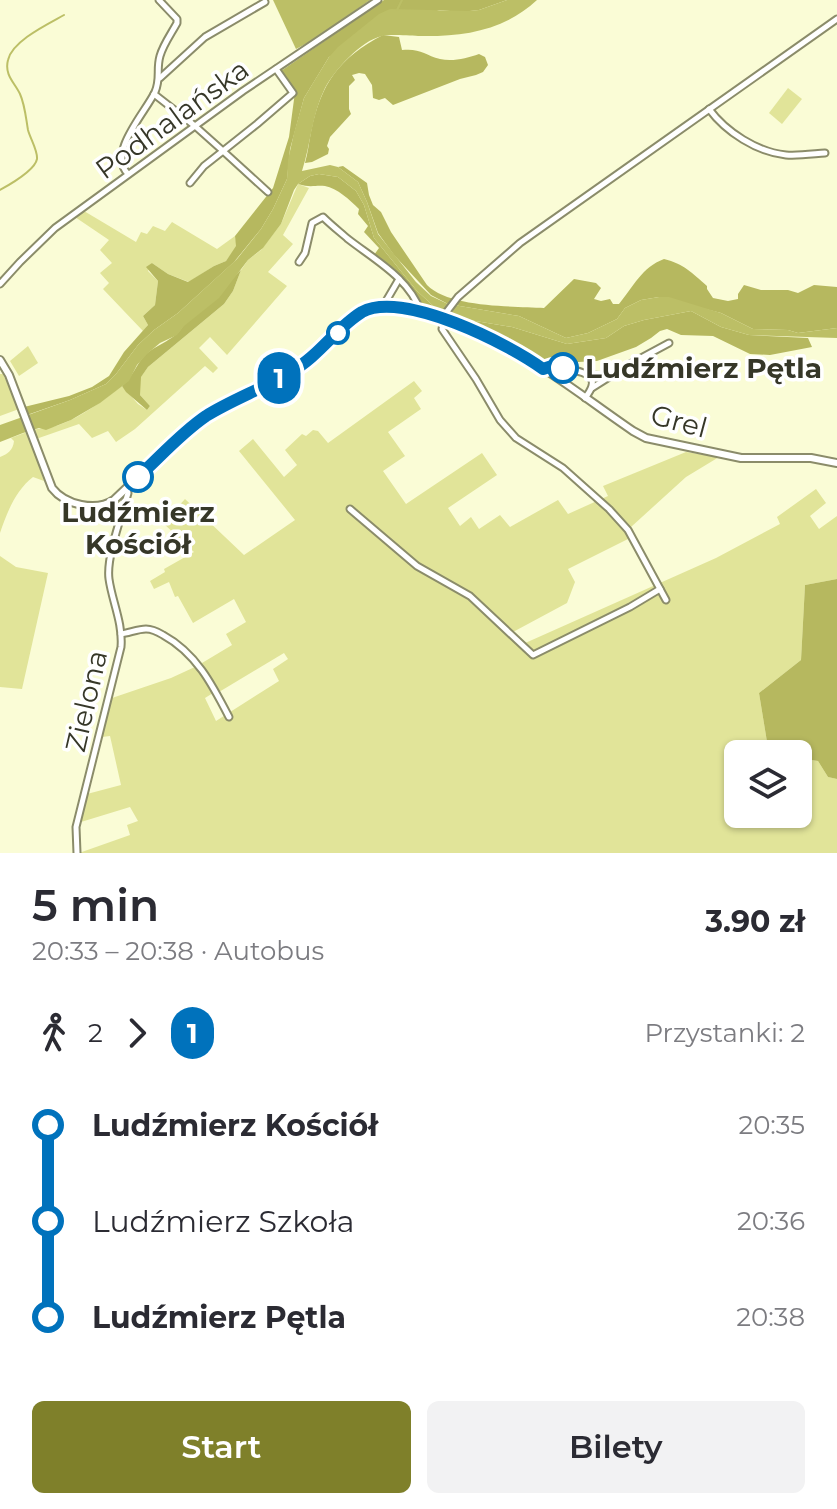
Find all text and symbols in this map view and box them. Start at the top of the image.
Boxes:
street label: Podhalańska [89,52,255,186]
unlabelled marker [327,322,349,344]
place label: Ludźmierz Pętla [585,351,822,385]
line badge: 1 [253,352,305,404]
marker: Ludźmierz Pętla [548,353,578,383]
text: 1 [274,361,284,395]
street label: Grel [647,397,711,445]
marker: Ludźmierz Kościół [123,462,153,492]
place label: Ludźmierz Kościół [61,495,215,561]
street label: Zielona [58,647,114,755]
map controls [724,740,812,828]
button: layers [724,740,812,828]
text: 5 min [32,878,159,932]
text: 3.90 zł [705,903,805,940]
text: 20:33 – 20:38 · Autobus [32,935,324,967]
icon: walk [32,1011,76,1055]
icon: forward [115,1011,159,1055]
text: 1 [187,1016,198,1050]
text: 2 [88,1017,103,1049]
text: Przystanki: 2 [644,1017,805,1049]
text: Ludźmierz Kościół [92,1107,378,1144]
text: 20:35 [738,1109,805,1141]
text: Ludźmierz Szkoła [92,1203,354,1240]
text: 20:36 [737,1205,805,1237]
text: Ludźmierz Pętla [92,1299,346,1336]
text: 20:38 [736,1301,805,1333]
button: Start [32,1401,411,1493]
button: Bilety [427,1401,805,1493]

